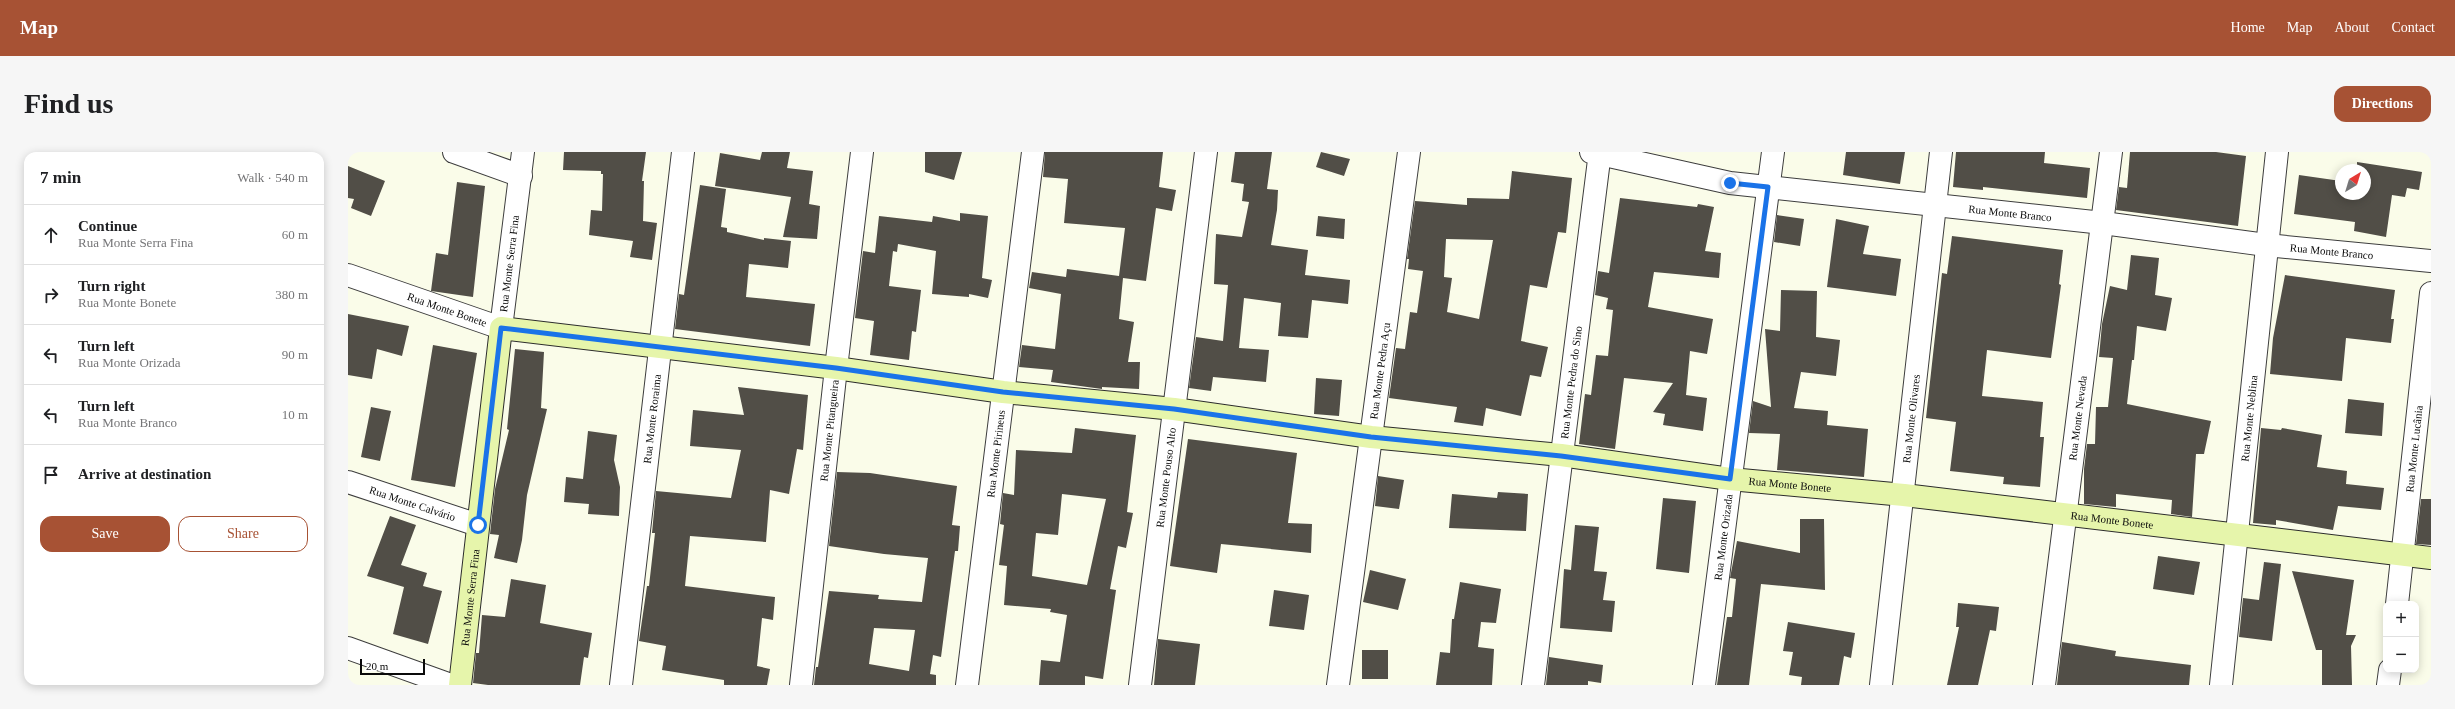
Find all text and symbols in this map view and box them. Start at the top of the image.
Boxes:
text: Map [20,17,58,38]
text: Home [2231,20,2265,35]
text: Map [2287,20,2312,35]
text: About [2334,20,2369,35]
text: Contact [2391,20,2435,35]
button: Directions [2334,86,2431,122]
text: Find us [24,88,114,119]
north arrow [2335,164,2371,200]
text: 7 min [40,168,81,187]
text: Walk · 540 m [237,170,308,185]
route end [1721,174,1739,192]
street label: Rua Monte Branco [1968,203,2053,224]
street label: Rua Monte Serra Fina [497,214,521,313]
text: Continue [78,218,137,234]
icon: ahead [40,224,62,246]
text: 60 m [282,227,308,242]
text: Rua Monte Serra Fina [78,235,193,250]
street label: Rua Monte Branco [2289,241,2374,261]
text: Turn right [78,278,145,294]
icon: right [40,284,62,306]
text: 380 m [275,287,308,302]
street label: Rua Monte Bonete [406,290,489,329]
text: Rua Monte Bonete [78,295,176,310]
street label: Rua Monte Pedra Açu [1367,321,1392,420]
street label: Rua Monte Pedra do Sino [1558,325,1584,440]
text: Turn left [78,338,135,354]
icon: left [40,344,62,366]
text: 90 m [282,347,308,362]
text: Rua Monte Orizada [78,355,181,370]
street label: Rua Monte Roraima [641,373,663,464]
street label: Rua Monte Olivares [1900,374,1922,464]
street label: Rua Monte Nevada [2066,375,2089,461]
street label: Rua Monte Neblina [2239,375,2260,462]
street label: Rua Monte Pitangueira [818,379,841,482]
text: Turn left [78,398,135,414]
icon: left [40,404,62,426]
street label: Rua Monte Lucânia [2403,405,2425,493]
text: 10 m [282,407,308,422]
street label: Rua Monte Pirineus [984,409,1007,498]
text: Rua Monte Branco [78,415,177,430]
street label: Rua Monte Pouso Alto [1154,426,1178,528]
icon: arrive [40,464,62,486]
text: Arrive at destination [78,466,211,482]
street label: Rua Monte Bonete [1748,475,1832,494]
street label: Rua Monte Calvário [368,484,458,523]
street label: Rua Monte Orizada [1712,493,1735,581]
street label: Rua Monte Bonete [2070,509,2154,531]
button: Save [40,516,170,552]
button: Share [178,516,308,552]
route start [469,516,487,534]
street label: Rua Monte Serra Fina [459,548,482,647]
map controls [2383,601,2419,673]
button: + [2383,601,2419,637]
button: − [2383,637,2419,673]
scale bar [360,657,425,676]
text: 20 m [366,660,388,672]

